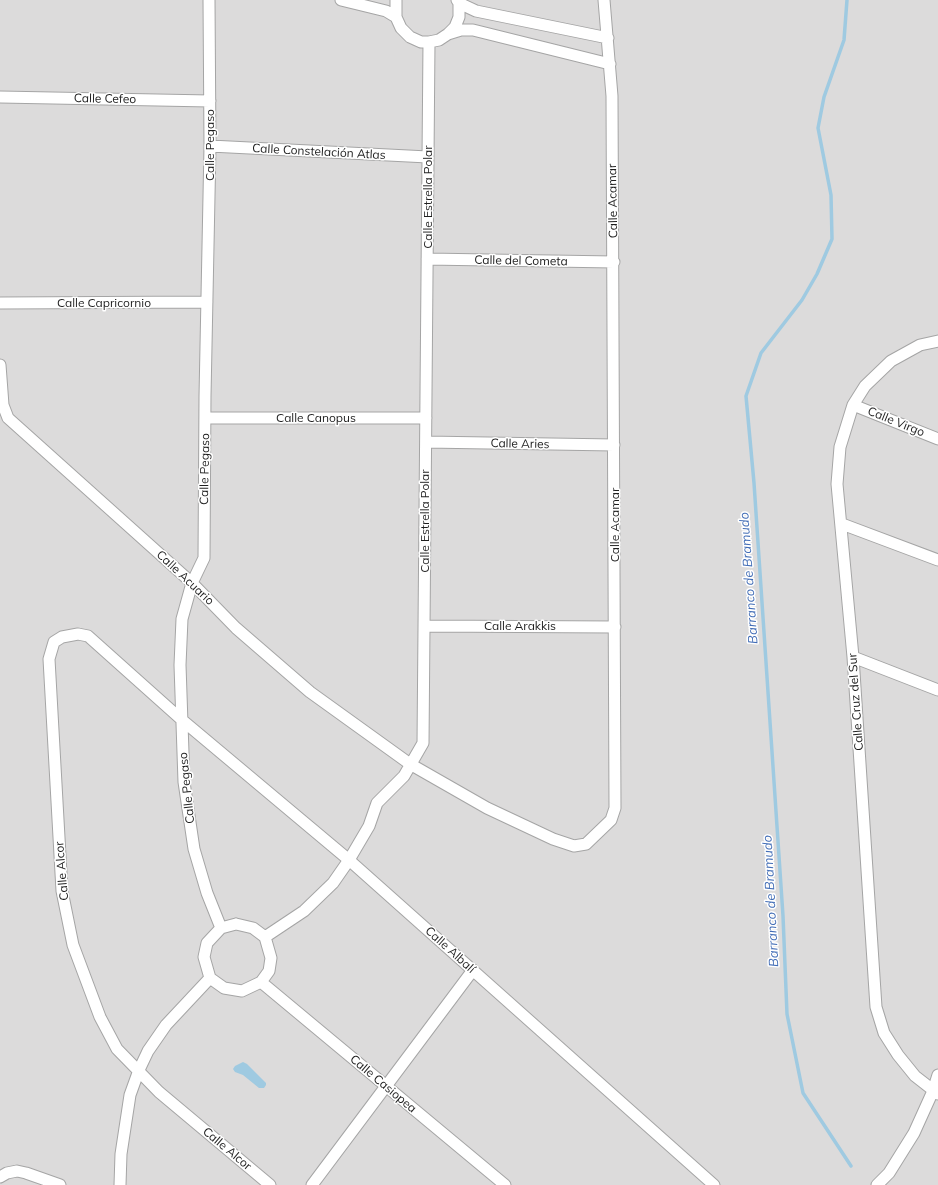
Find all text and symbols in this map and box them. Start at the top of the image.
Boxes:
street label: Calle Cefeo [74,91,136,107]
street label: Calle Pegaso [203,109,217,181]
street label: Calle Constelación Atlas [252,141,386,163]
street label: Calle Estrella Polar [421,145,435,249]
street label: Calle Acamar [605,164,621,238]
street label: Calle del Cometa [474,253,568,269]
street label: Calle Capricornio [57,296,151,310]
street label: Calle Virgo [865,404,927,440]
street label: Calle Canopus [276,411,356,425]
street label: Calle Pegaso [197,433,213,505]
street label: Calle Aries [490,436,550,452]
street label: Calle Estrella Polar [418,469,432,573]
street label: Calle Acamar [608,488,622,562]
water label: Barranco de Bramudo [737,511,761,645]
street label: Calle Acuario [153,548,217,608]
street label: Calle Arakkis [484,619,556,633]
street label: Calle Cruz del Sur [845,653,867,751]
street label: Calle Pegaso [176,751,198,825]
water label: Barranco de Bramudo [760,835,782,967]
street label: Calle Alcor [52,841,72,901]
street label: Calle Albalí [422,924,478,976]
street label: Calle Casiopea [347,1052,419,1116]
street label: Calle Alcor [200,1124,254,1174]

